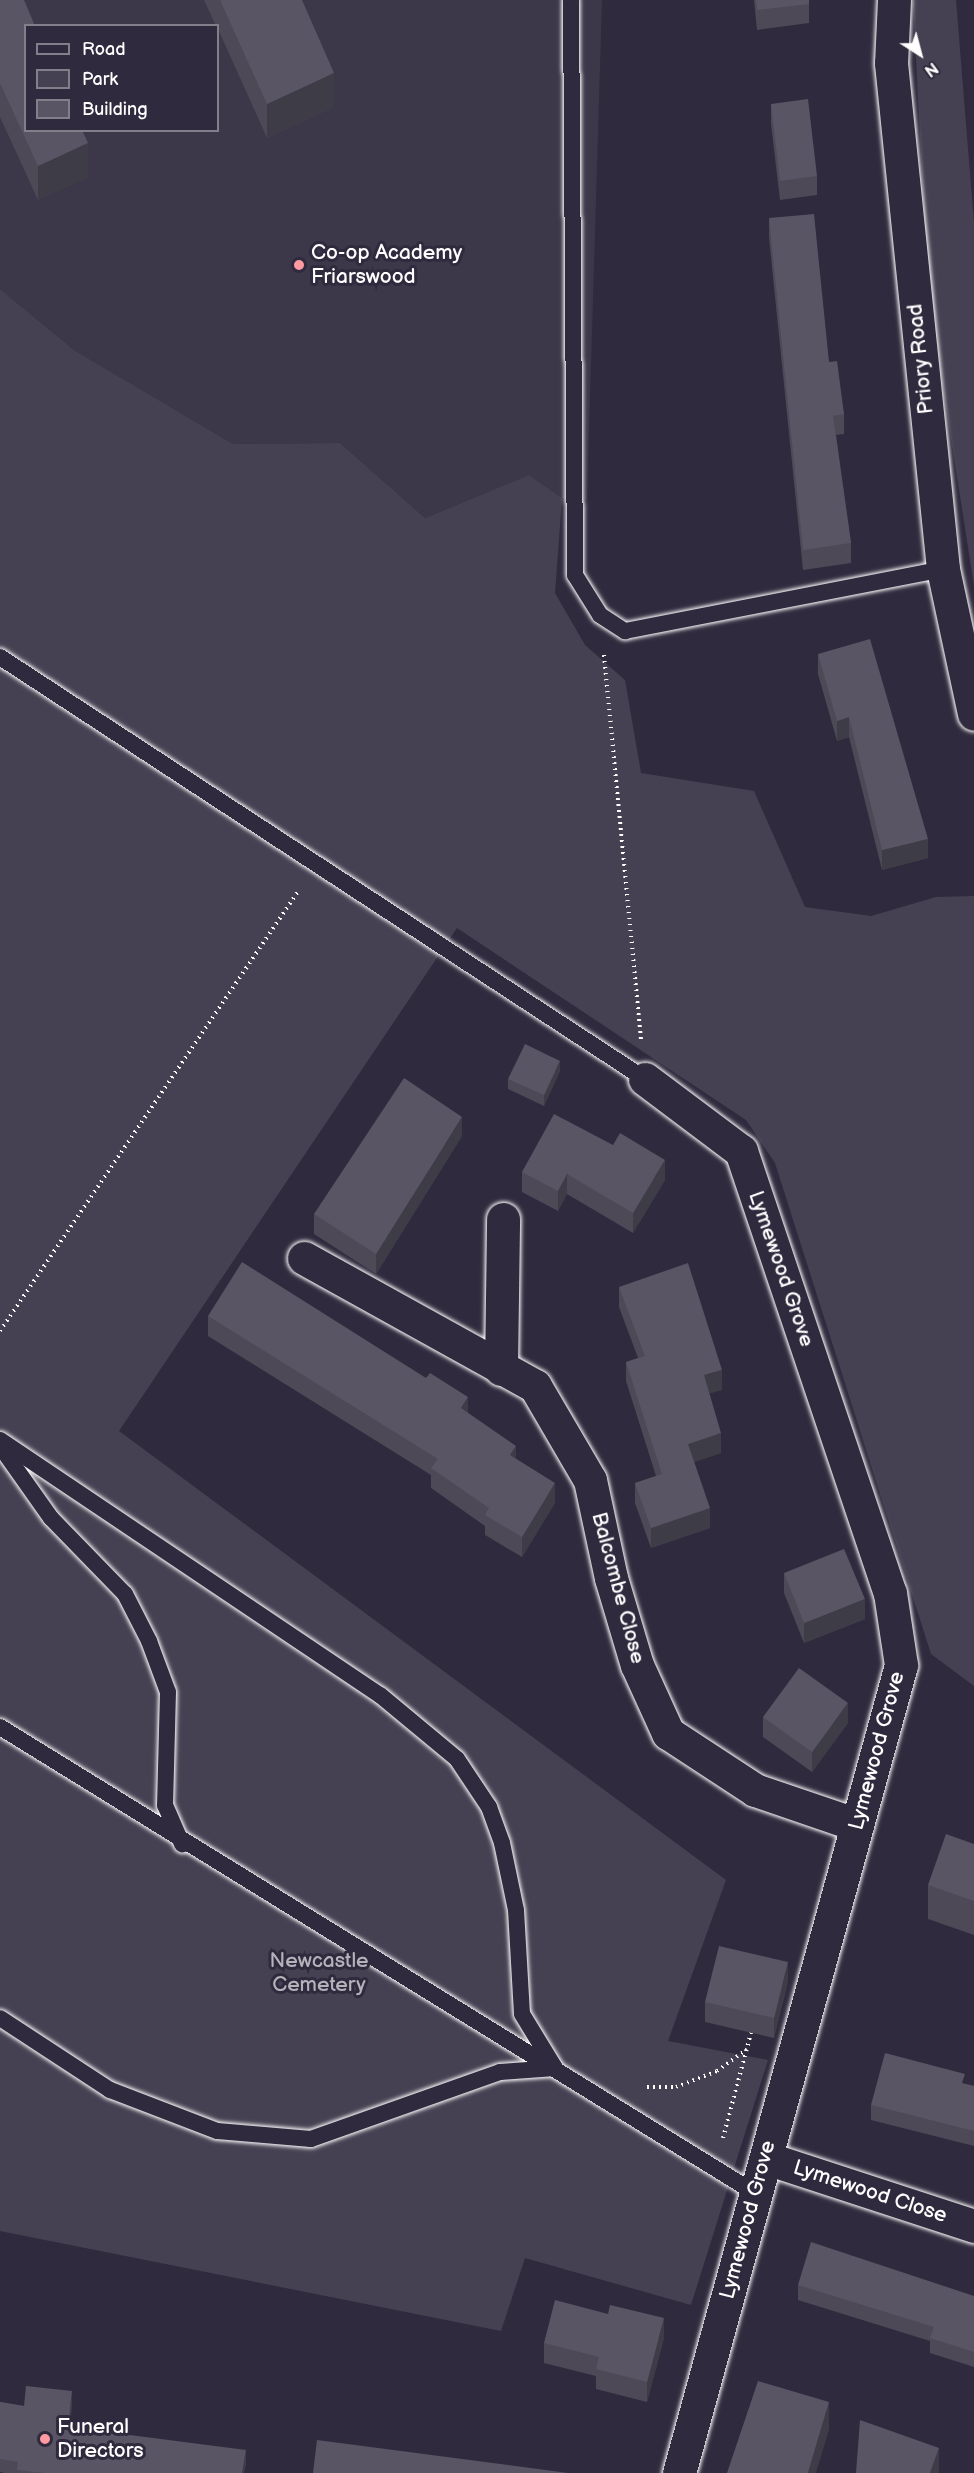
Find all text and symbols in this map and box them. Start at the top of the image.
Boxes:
legend [24,24,219,132]
north arrow [890,24,950,84]
text: Road [82,39,126,60]
text: N [920,58,941,80]
text: Park [82,69,118,90]
text: Building [82,99,148,120]
place label: Co-op Academy Friarswood [311,240,462,290]
marker: Co-op Academy Friarswood [292,258,306,272]
street label: Priory Road [903,302,939,416]
street label: Lymewood Grove [743,1188,819,1350]
street label: Balcombe Close [586,1510,650,1666]
street label: Lymewood Grove [844,1669,910,1833]
park label: Newcastle Cemetery [269,1948,369,1998]
street label: Lymewood Grove [715,2138,781,2302]
street label: Lymewood Close [790,2155,950,2229]
place label: Funeral Directors [57,2414,144,2464]
marker: Funeral Directors [38,2432,52,2446]

